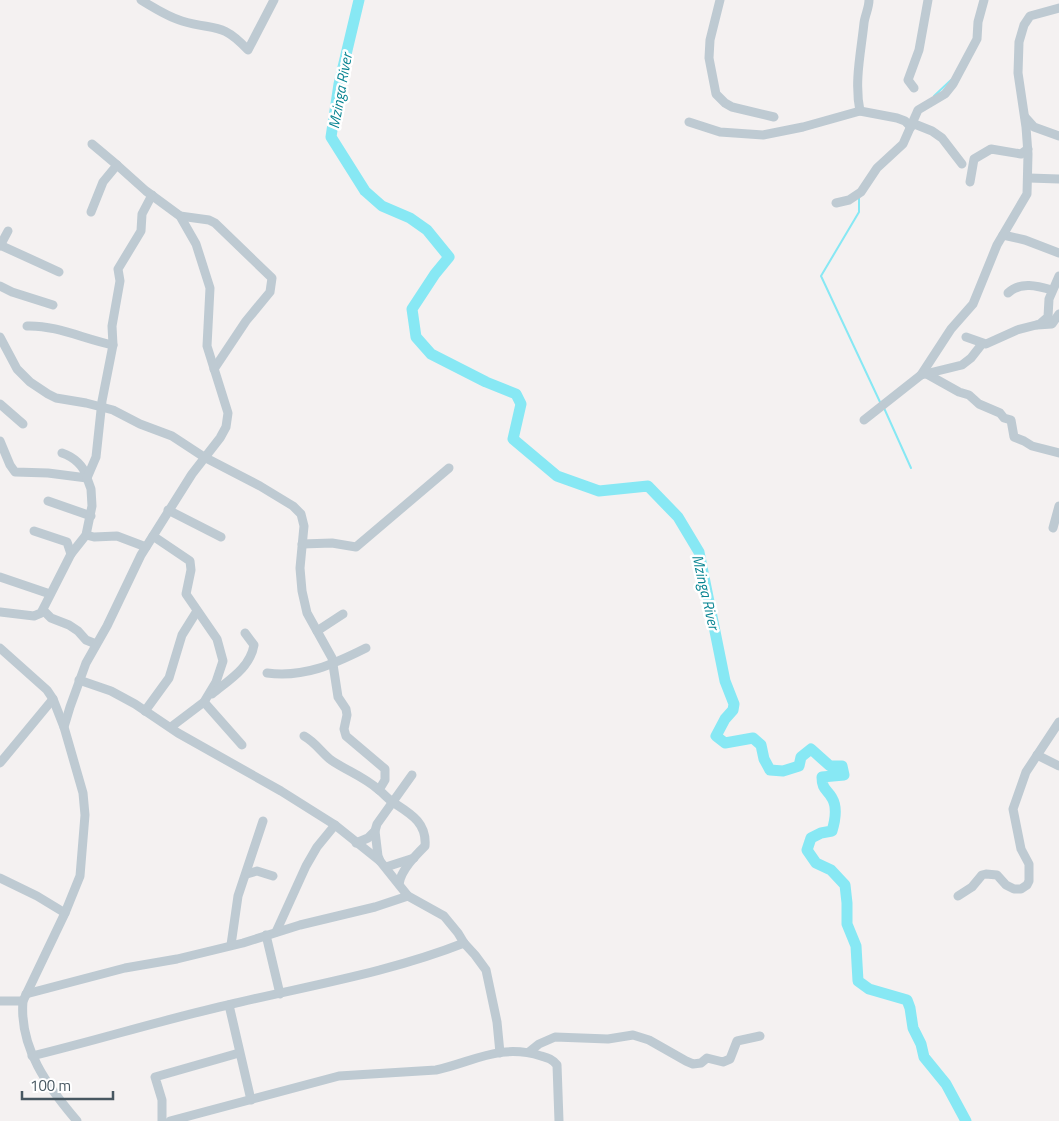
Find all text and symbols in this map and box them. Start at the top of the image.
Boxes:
water label: Mzinga River [322,49,358,131]
water label: Mzinga River [686,552,726,634]
scale bar [22,1068,114,1100]
text: 100 m [30,1074,71,1097]

